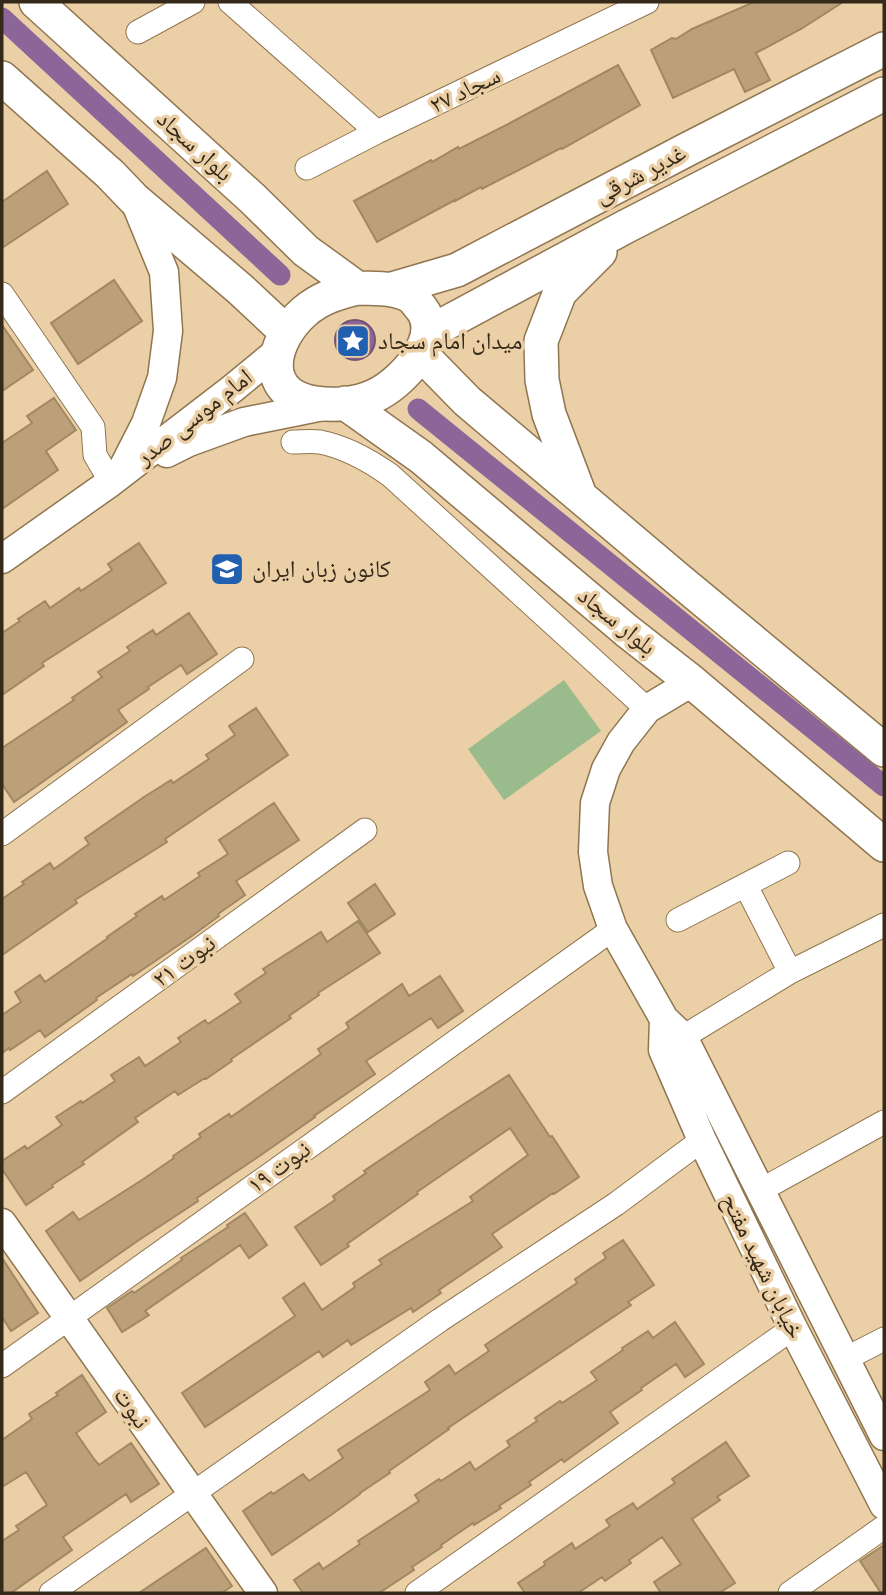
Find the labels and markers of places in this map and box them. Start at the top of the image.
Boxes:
place icon: میدان امام سجاد [334,322,372,360]
place label: میدان امام سجاد [378,325,522,357]
school or university icon: کانون زبان ایران [208,550,246,588]
place label: کانون زبان ایران [252,553,391,584]

